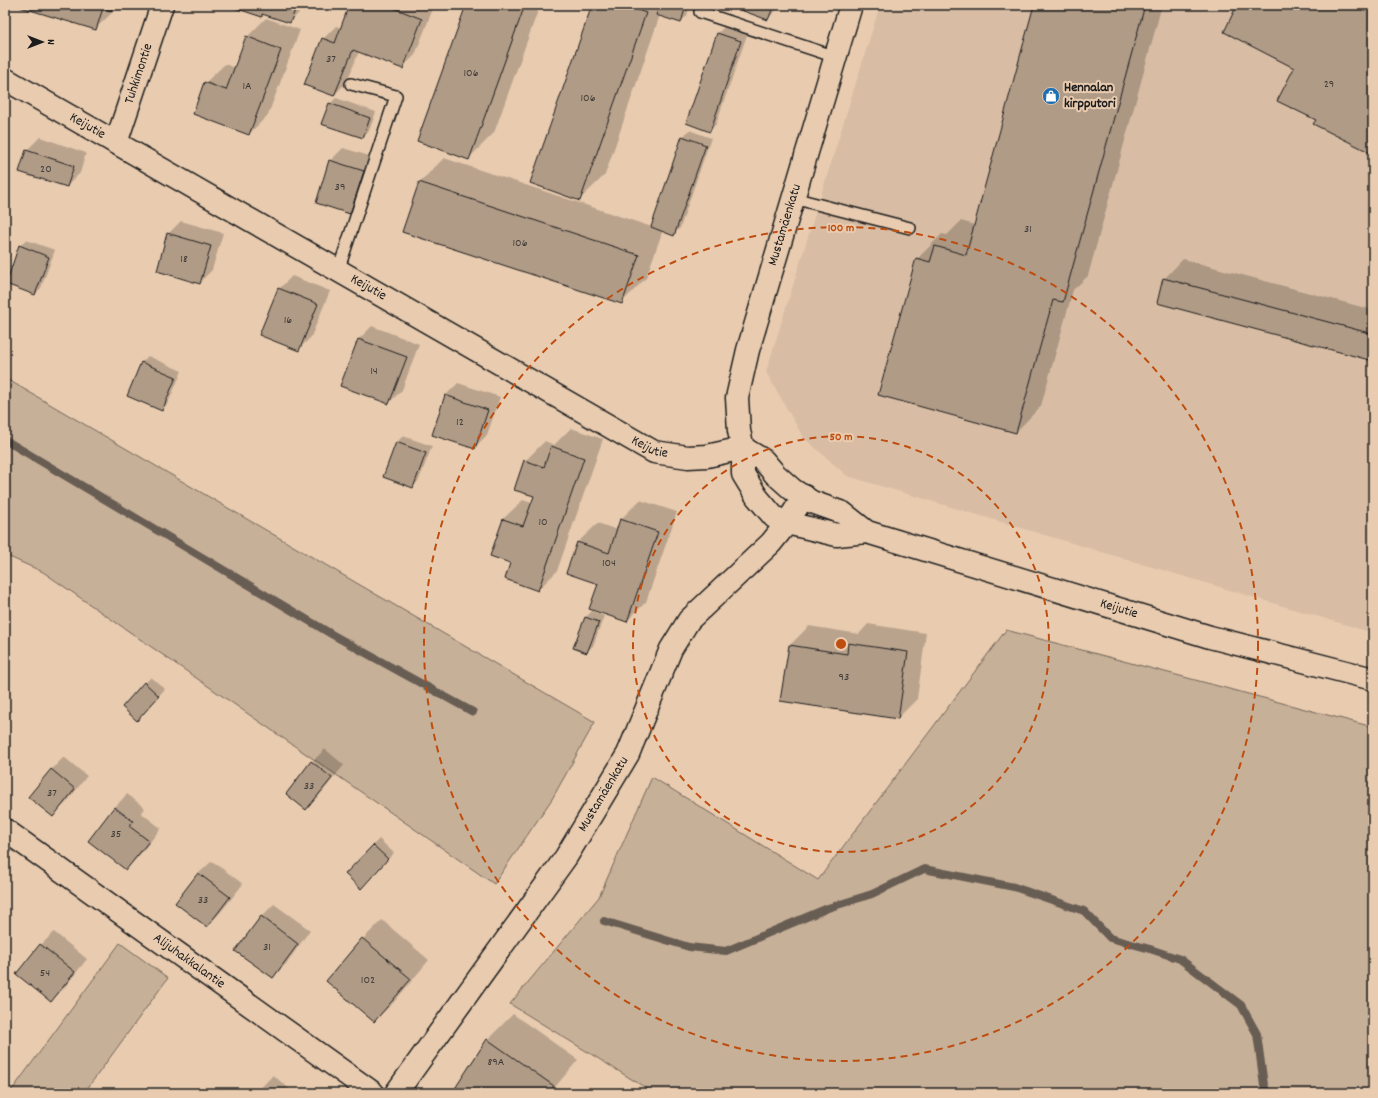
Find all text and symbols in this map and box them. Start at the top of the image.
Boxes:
north arrow [22,22,62,62]
text: N [42,39,58,45]
street label: Tuhkimontie [120,41,158,107]
house number: 37 [326,51,336,68]
house number: 106 [463,65,479,82]
house number: 29 [1324,76,1334,93]
house number: 1A [242,78,252,95]
place label: Hennalan kirpputori [1064,78,1116,114]
shop icon: Hennalan kirpputori [1041,86,1061,106]
house number: 106 [580,90,596,107]
street label: Keijutie [66,108,109,145]
house number: 20 [40,161,52,178]
house number: 39 [335,179,345,196]
street label: Mustamäenkatu [763,182,807,268]
text: 100 m [828,220,854,237]
house number: 31 [1024,221,1032,238]
house number: 106 [512,235,528,252]
house number: 18 [180,251,188,268]
street label: Keijutie [346,269,390,306]
house number: 16 [284,312,292,329]
house number: 14 [370,363,378,380]
house number: 12 [456,414,464,431]
text: 50 m [829,429,853,446]
street label: Keijutie [627,431,669,464]
house number: 10 [538,514,548,531]
house number: 104 [602,555,616,572]
street label: Keijutie [1097,594,1140,624]
centre of rings [834,637,848,651]
house number: 93 [839,669,849,686]
street label: Mustamäenkatu [573,753,634,836]
house number: 33 [304,778,314,795]
house number: 37 [47,785,57,802]
house number: 35 [111,826,121,843]
house number: 33 [198,892,208,909]
street label: Alijuhakkalantie [149,929,229,994]
house number: 31 [263,939,271,956]
house number: 54 [40,965,50,982]
house number: 102 [361,972,375,989]
house number: 89A [488,1054,505,1071]

